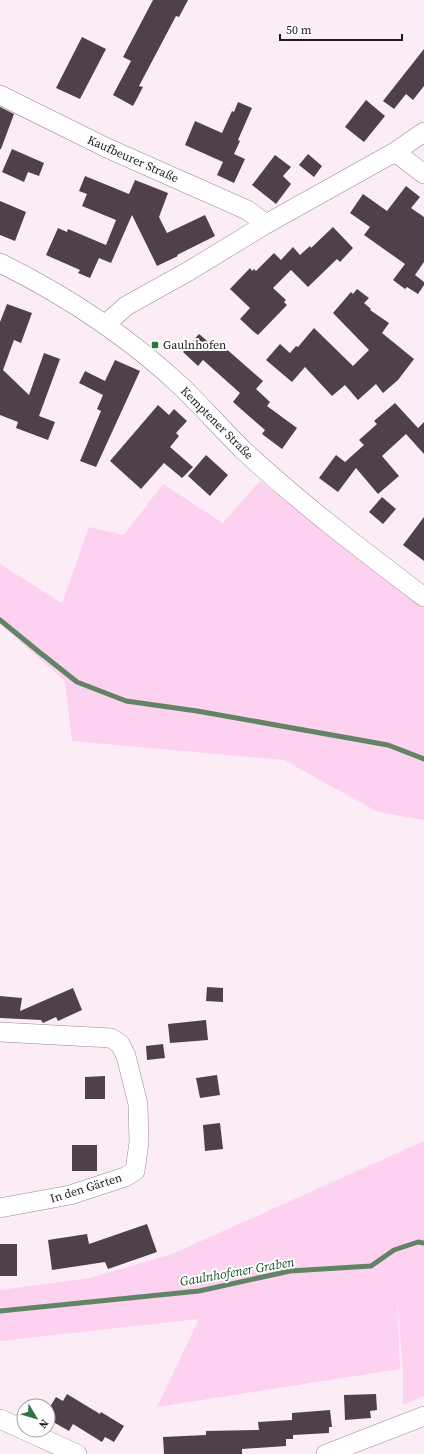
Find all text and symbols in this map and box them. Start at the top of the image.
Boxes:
scale bar [280,16,402,42]
text: 50 m [286,22,312,38]
street label: Kaufbeurer Straße [85,132,181,186]
place label: Gaulnhofen [163,337,226,353]
marker: Gaulnhofen [150,340,160,350]
street label: Kemptener Straße [177,383,257,463]
street label: In den Gärten [48,1169,124,1207]
water label: Gaulnhofener Graben [179,1253,296,1290]
north arrow [16,1398,56,1438]
text: N [35,1416,52,1432]

